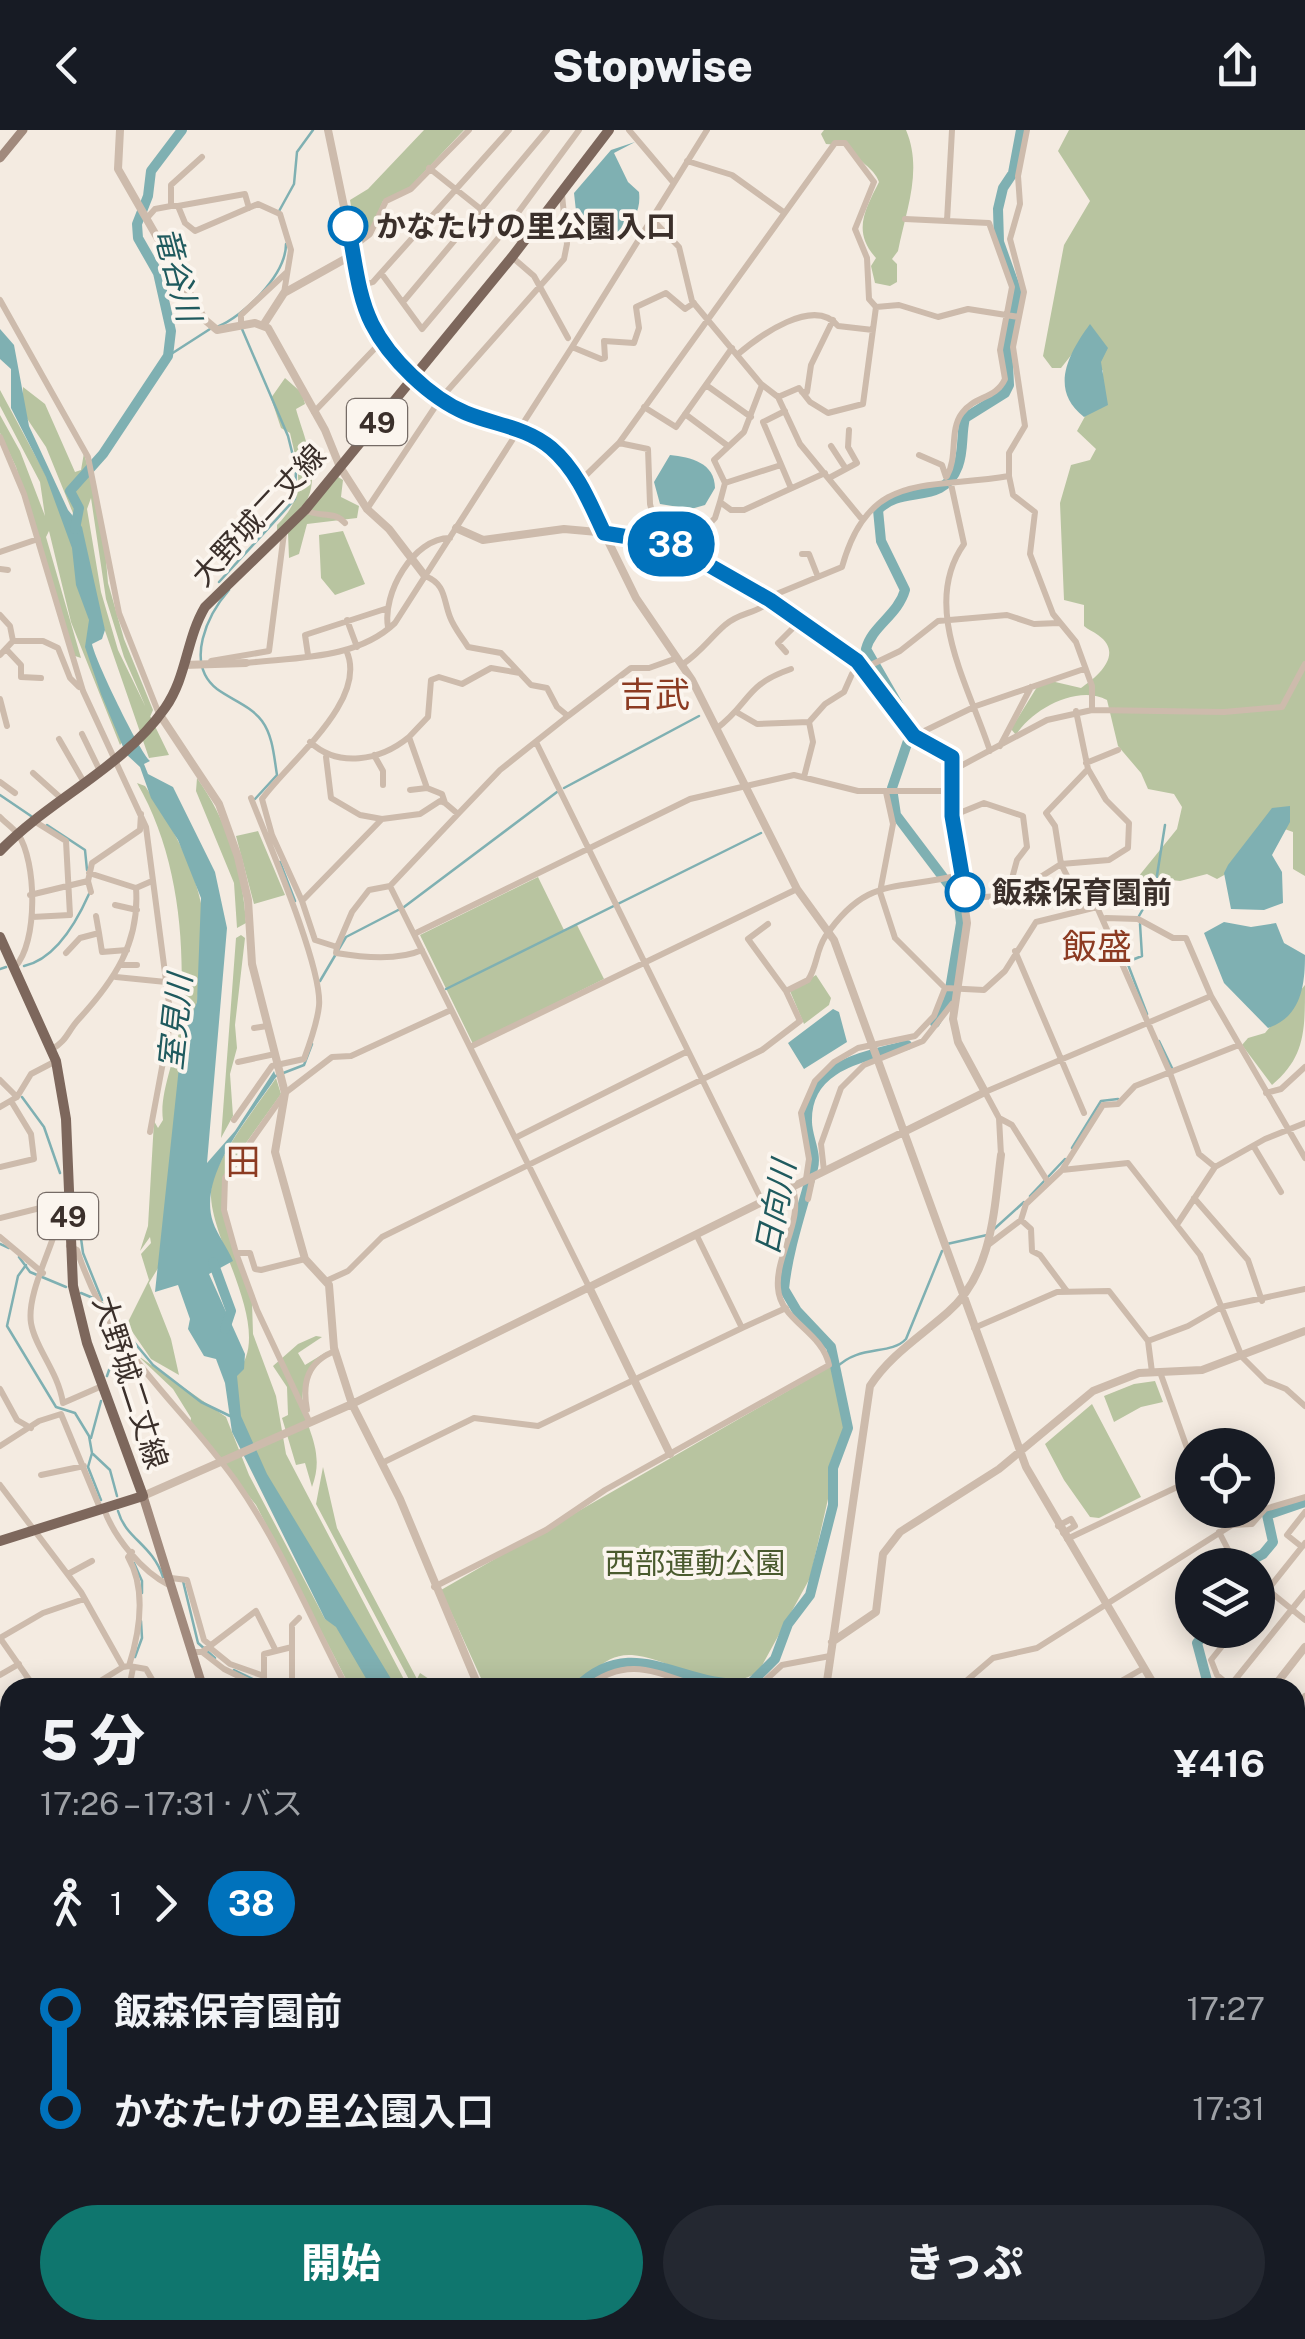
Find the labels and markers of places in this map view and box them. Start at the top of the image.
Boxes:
marker: かなたけの里公園入口 [329,207,367,245]
place label: かなたけの里公園入口 [376,208,676,244]
marker: 飯森保育園前 [946,873,984,911]
place label: 飯森保育園前 [992,874,1172,910]

